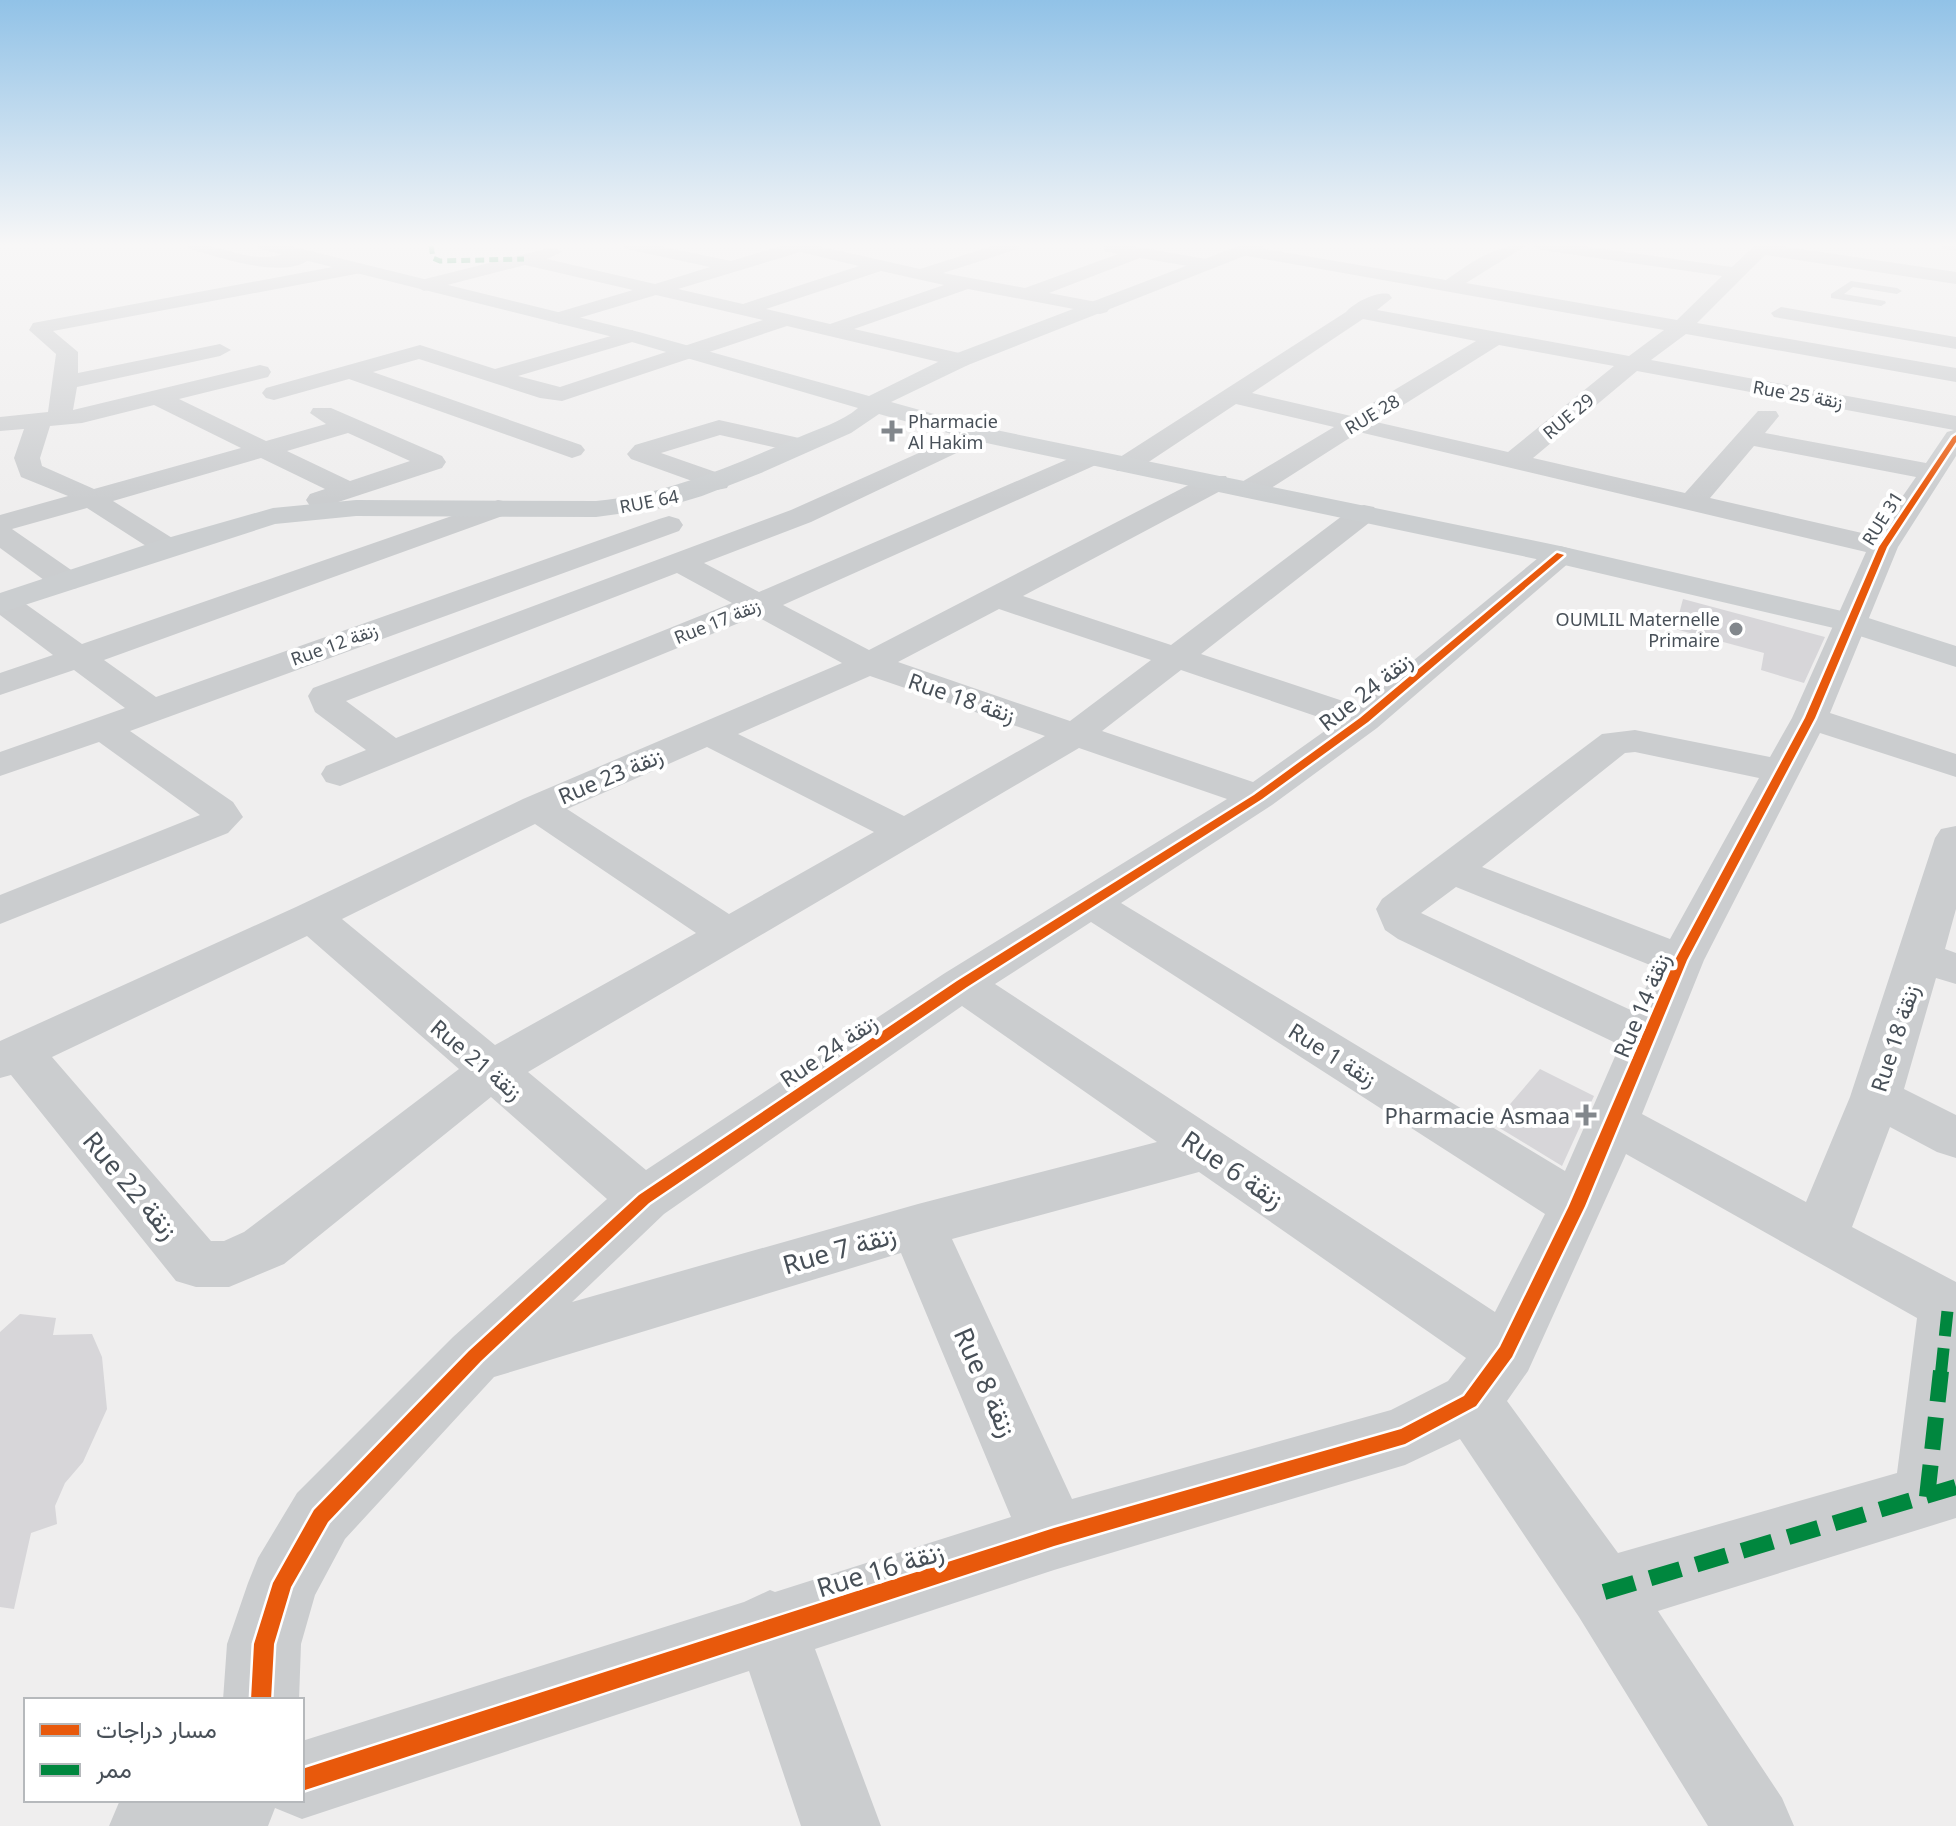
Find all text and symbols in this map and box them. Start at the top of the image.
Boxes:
street label: Rue 25 زنقة [1751,374,1845,414]
street label: RUE 28 [1340,388,1404,440]
street label: RUE 29 [1537,388,1599,444]
place label: Pharmacie Al Hakim [908,409,998,454]
marker: Pharmacie Al Hakim [883,422,901,440]
street label: RUE 64 [617,484,681,518]
street label: RUE 31 [1856,486,1908,550]
street label: Rue 17 زنقة [670,593,764,649]
place label: OUMLIL Maternelle Primaire [1556,607,1720,652]
street label: Rue 12 زنقة [287,617,381,671]
marker: OUMLIL Maternelle Primaire [1727,620,1745,638]
street label: Rue 24 زنقة [1312,645,1418,737]
street label: Rue 18 زنقة [905,665,1019,729]
street label: Rue 23 زنقة [553,740,667,810]
street label: Rue 14 زنقة [1606,948,1676,1062]
street label: Rue 18 زنقة [1863,981,1925,1095]
street label: Rue 24 زنقة [774,1007,882,1093]
street label: Rue 21 زنقة [425,1012,529,1106]
street label: Rue 1 زنقة [1283,1015,1383,1093]
place label: Pharmacie Asmaa [1385,1100,1570,1130]
marker: Pharmacie Asmaa [1577,1106,1595,1124]
street label: Rue 6 زنقة [1175,1122,1291,1216]
street label: Rue 22 زنقة [75,1123,187,1247]
street label: Rue 7 زنقة [778,1216,900,1282]
street label: Rue 8 زنقة [946,1322,1026,1442]
street label: Rue 16 زنقة [812,1533,948,1605]
legend [24,1698,304,1802]
text: مسار دراجات [96,1712,217,1745]
text: ممر [95,1752,132,1785]

